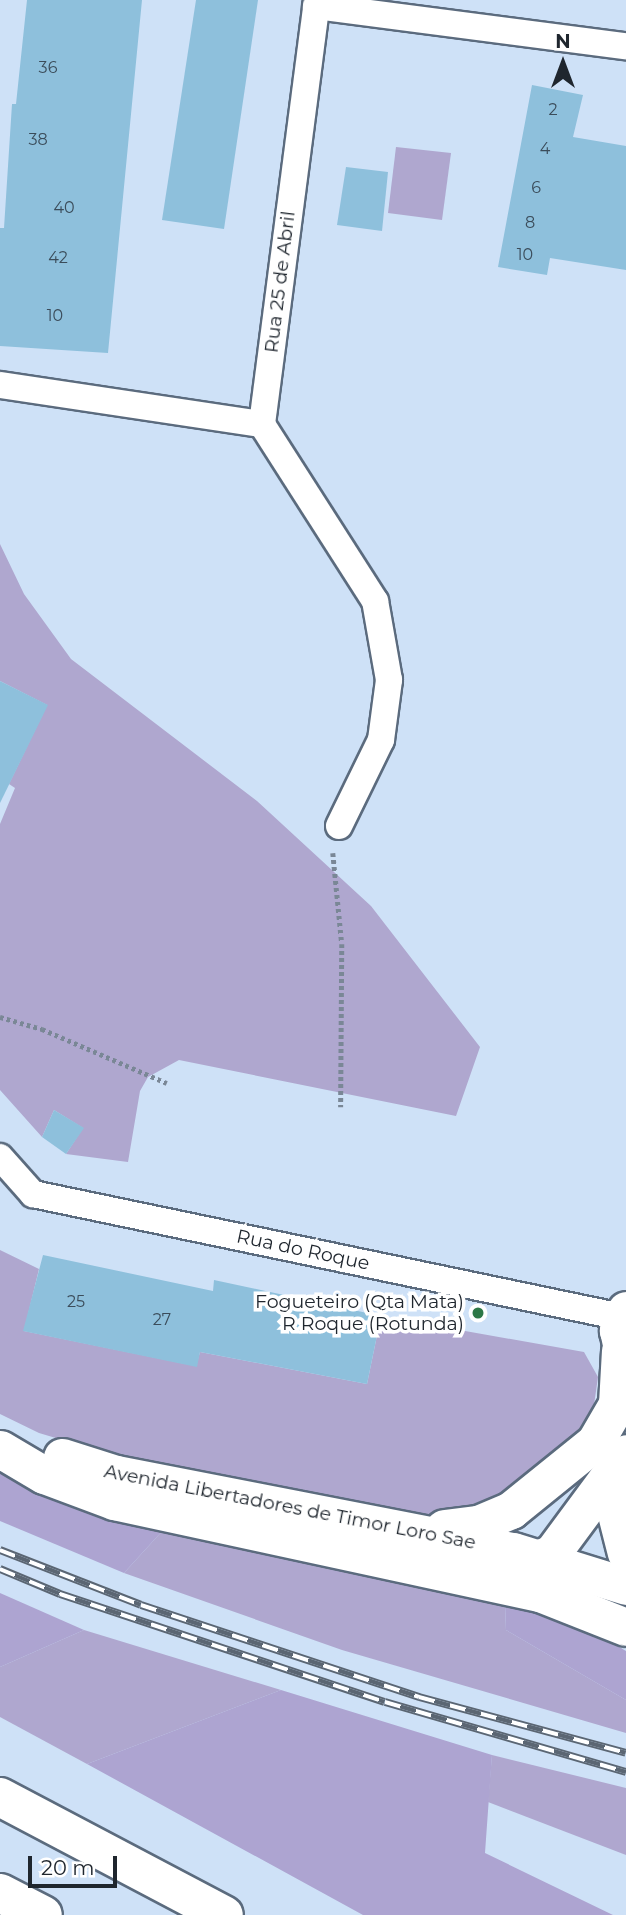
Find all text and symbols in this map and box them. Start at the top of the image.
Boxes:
north arrow [528,28,598,98]
text: N [555,30,571,53]
house number: 36 [39,58,57,78]
house number: 2 [548,100,558,120]
house number: 38 [28,130,48,150]
house number: 4 [540,139,550,159]
house number: 6 [531,178,541,198]
house number: 40 [53,198,75,218]
street label: Rua 25 de Abril [260,210,300,354]
house number: 8 [525,213,535,233]
house number: 10 [517,245,533,265]
house number: 42 [48,248,68,268]
house number: 10 [47,306,63,326]
street label: Rua do Roque [234,1225,372,1275]
place label: Fogueteiro (Qta Mata) R Roque (Rotunda) [255,1291,464,1335]
house number: 25 [67,1292,85,1312]
marker: Fogueteiro (Qta Mata) R Roque (Rotunda) [470,1305,486,1321]
house number: 27 [153,1310,171,1330]
street label: Avenida Libertadores de Timor Loro Sae [102,1460,478,1554]
scale bar [32,1842,121,1886]
text: 20 m [41,1855,95,1880]

